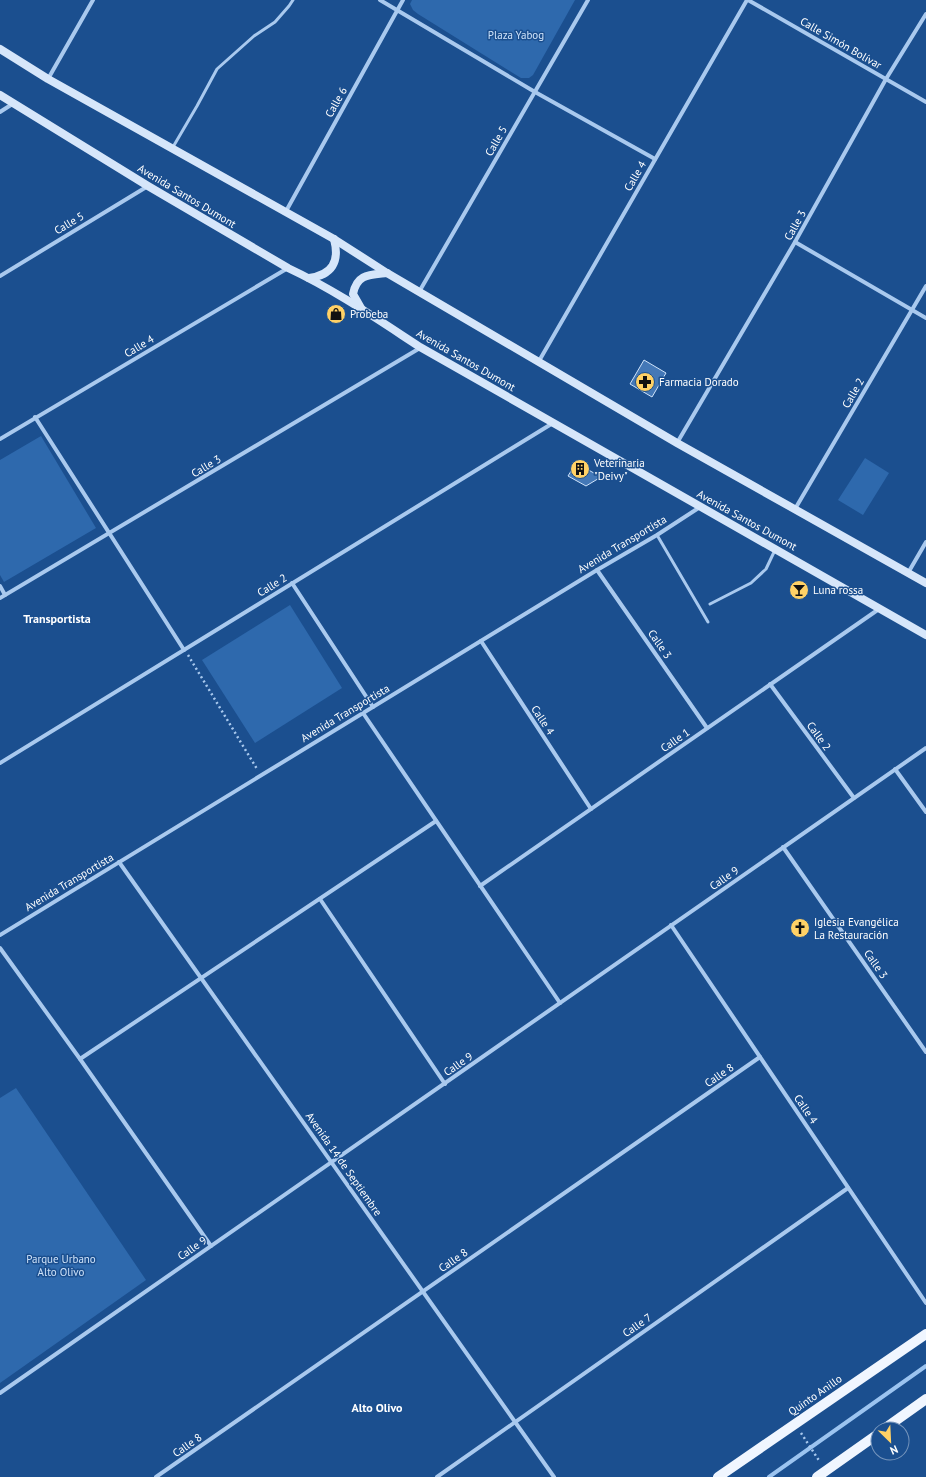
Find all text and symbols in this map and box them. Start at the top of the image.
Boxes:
street label: Calle Simón Bolívar [798,14,885,72]
park label: Plaza Yabog [488,28,544,42]
street label: Calle 6 [322,84,350,120]
street label: Calle 5 [482,123,510,159]
street label: Calle 4 [621,158,649,194]
street label: Avenida Santos Dumont [135,161,239,231]
street label: Calle 3 [781,207,809,243]
street label: Calle 5 [51,209,87,237]
shop icon: Probeba [325,303,347,325]
place label: Probeba [350,307,388,321]
street label: Avenida Santos Dumont [414,326,518,394]
street label: Calle 4 [121,332,157,360]
pharmacy icon: Farmacia Dorado [634,371,656,393]
place label: Farmacia Dorado [659,375,739,389]
street label: Calle 2 [839,375,867,411]
street label: Calle 3 [188,452,224,480]
place label: Veterinaria "Deivy" [593,456,645,483]
building icon: Veterinaria "Deivy" [569,458,591,480]
street label: Avenida Santos Dumont [695,487,800,553]
street label: Avenida Transportista [575,512,669,576]
street label: Calle 2 [255,570,289,600]
bar icon: Luna rossa [788,579,810,601]
place label: Luna rossa [813,583,863,597]
district label: Transportista [23,611,91,626]
street label: Calle 3 [645,627,675,661]
street label: Avenida Transportista [298,681,392,745]
street label: Calle 4 [528,703,558,737]
street label: Calle 2 [804,719,834,753]
street label: Calle 1 [658,725,692,755]
street label: Avenida Transportista [22,850,116,914]
street label: Calle 9 [707,863,741,893]
place label: Iglesia Evangélica La Restauración [814,915,899,942]
church icon: Iglesia Evangélica La Restauración [789,917,811,939]
street label: Calle 3 [861,947,891,981]
street label: Calle 9 [441,1049,475,1079]
street label: Calle 8 [702,1060,736,1090]
street label: Calle 4 [791,1092,821,1126]
street label: Avenida 14 de Septiembre [303,1109,385,1219]
street label: Calle 9 [175,1233,209,1263]
street label: Calle 8 [436,1245,470,1275]
park label: Parque Urbano Alto Olivo [26,1252,96,1279]
street label: Calle 7 [620,1310,654,1340]
street label: Quinto Anillo [785,1371,845,1419]
district label: Alto Olivo [351,1400,403,1415]
north arrow [870,1421,910,1461]
street label: Calle 8 [170,1430,204,1460]
text: N [888,1442,900,1458]

